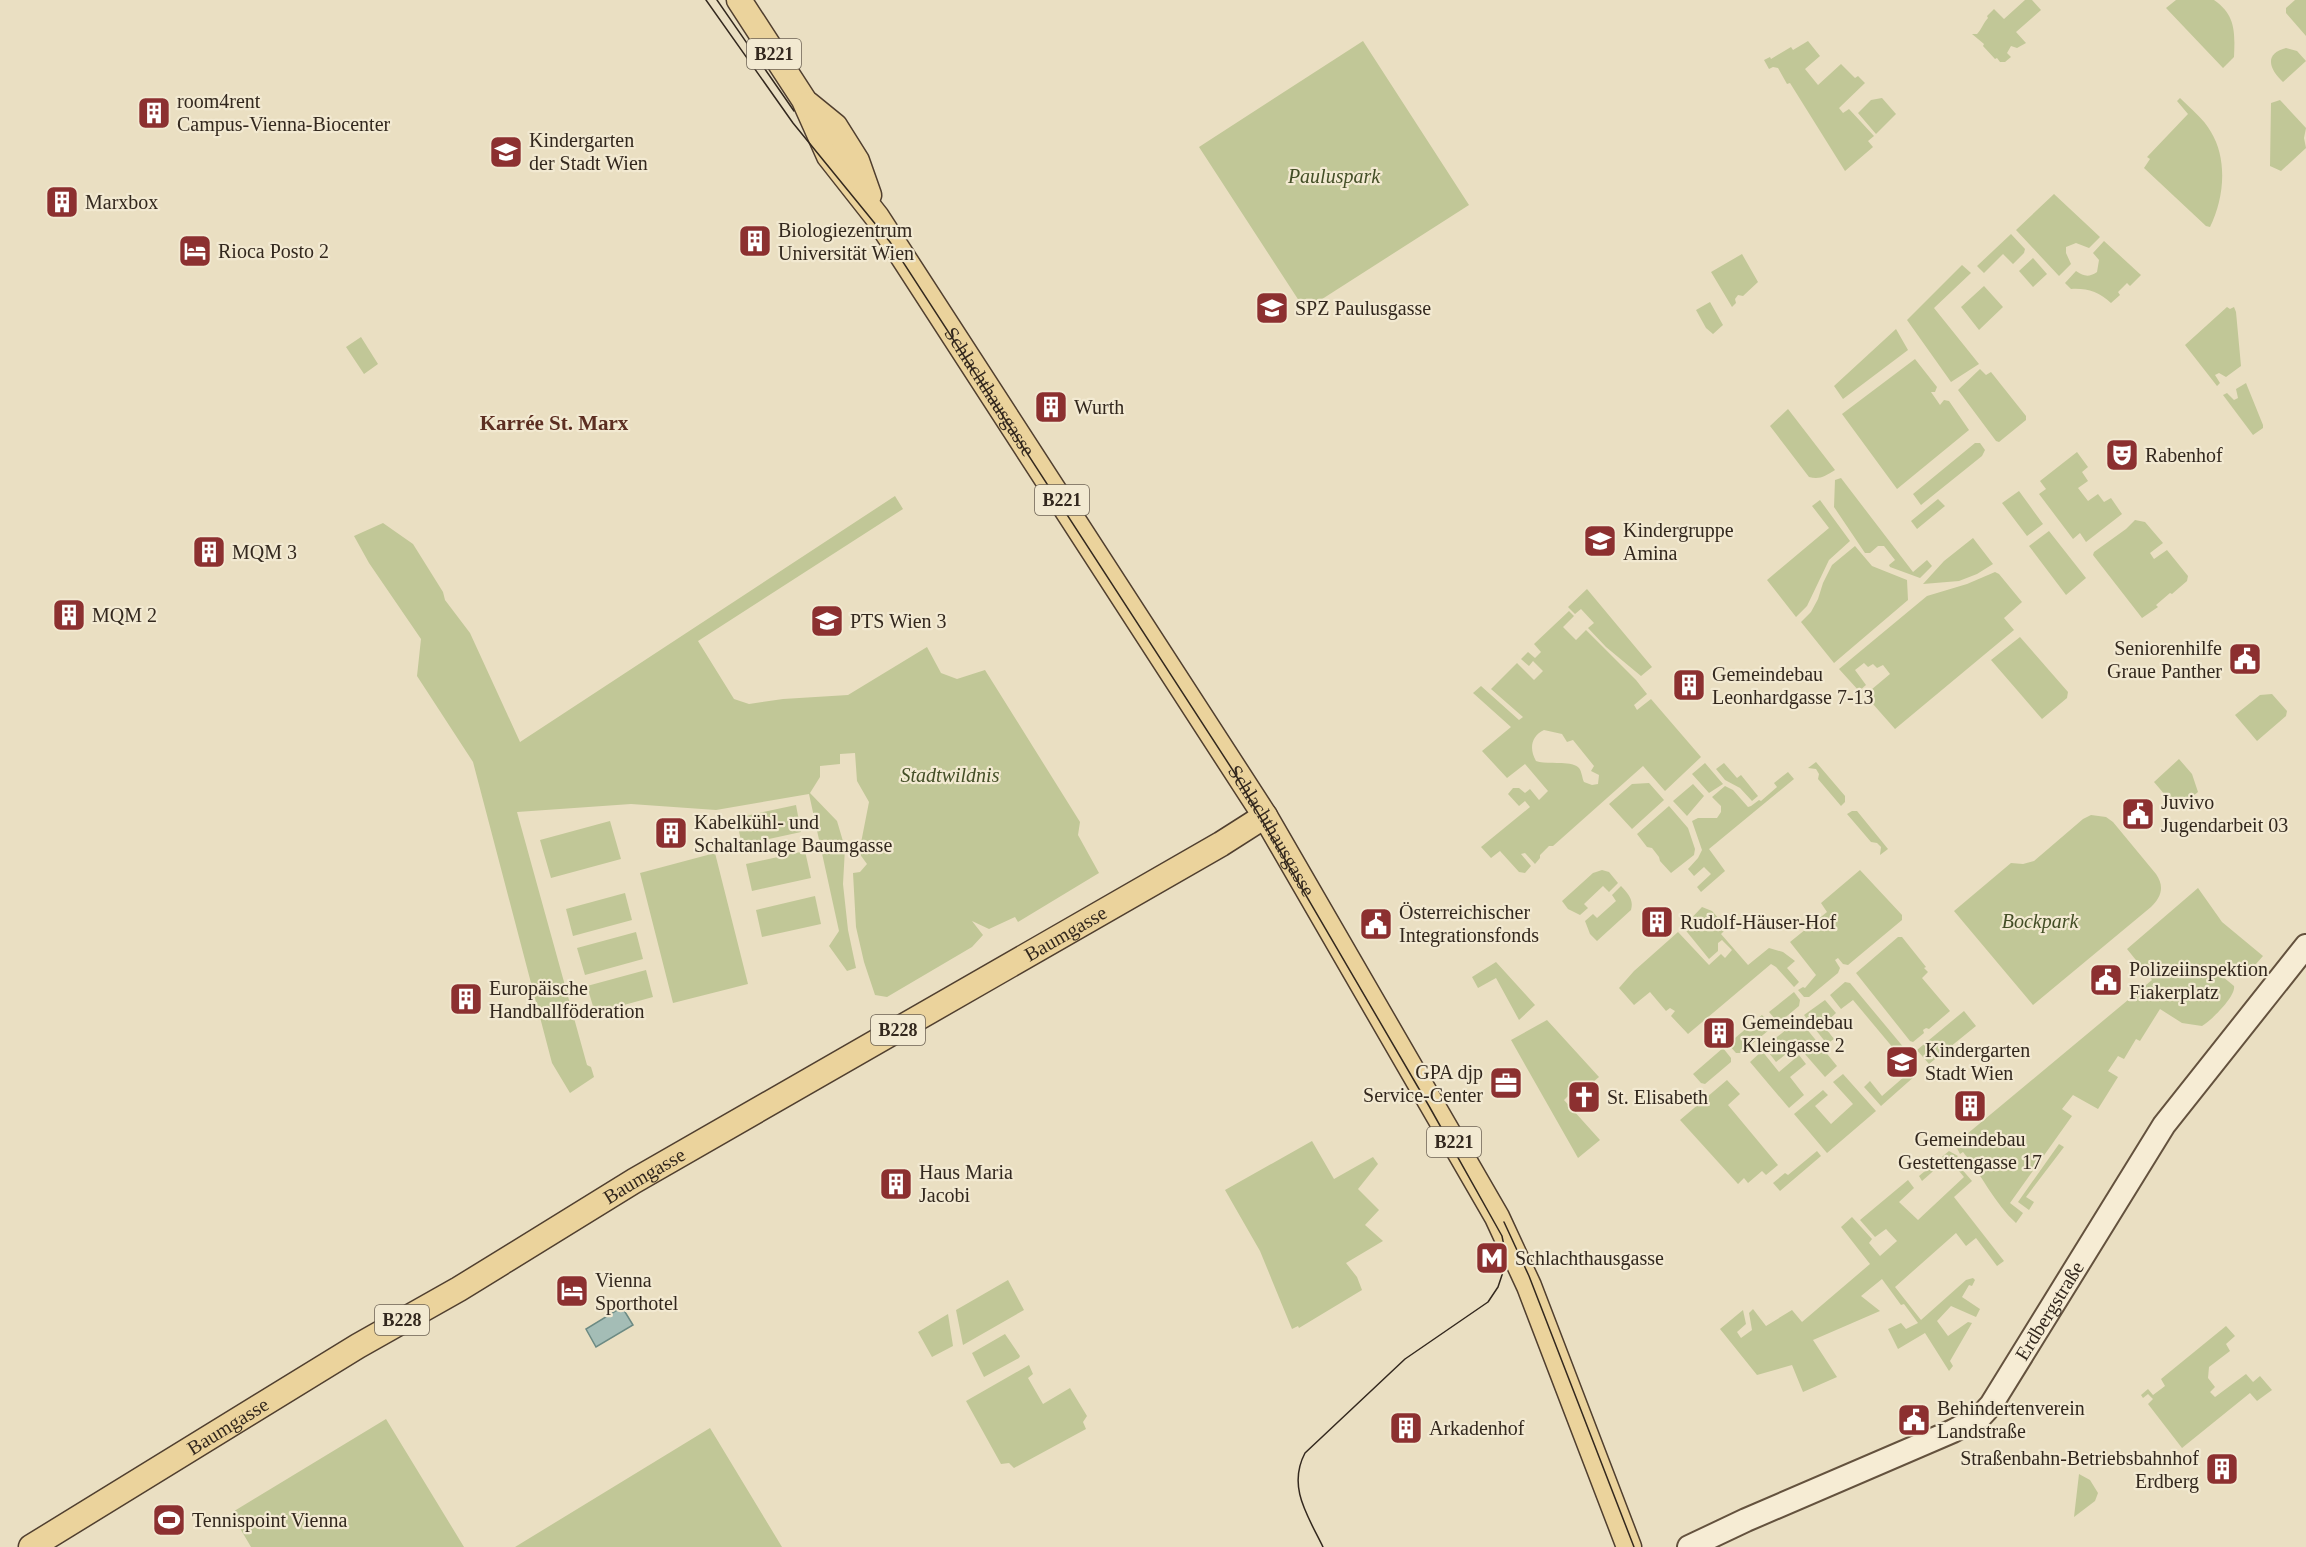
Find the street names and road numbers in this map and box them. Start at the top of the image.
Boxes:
road number: B221 [747,39,801,69]
street label: Schlachthausgasse [940,323,1040,460]
road number: B221 [1035,485,1089,515]
street label: Schlachthausgasse [1224,761,1320,900]
street label: Baumgasse [1020,901,1111,966]
road number: B228 [871,1015,925,1045]
road number: B221 [1427,1127,1481,1157]
street label: Baumgasse [599,1143,689,1208]
street label: Erdbergstraße [2011,1257,2088,1364]
road number: B228 [375,1305,429,1335]
street label: Baumgasse [183,1393,272,1459]

